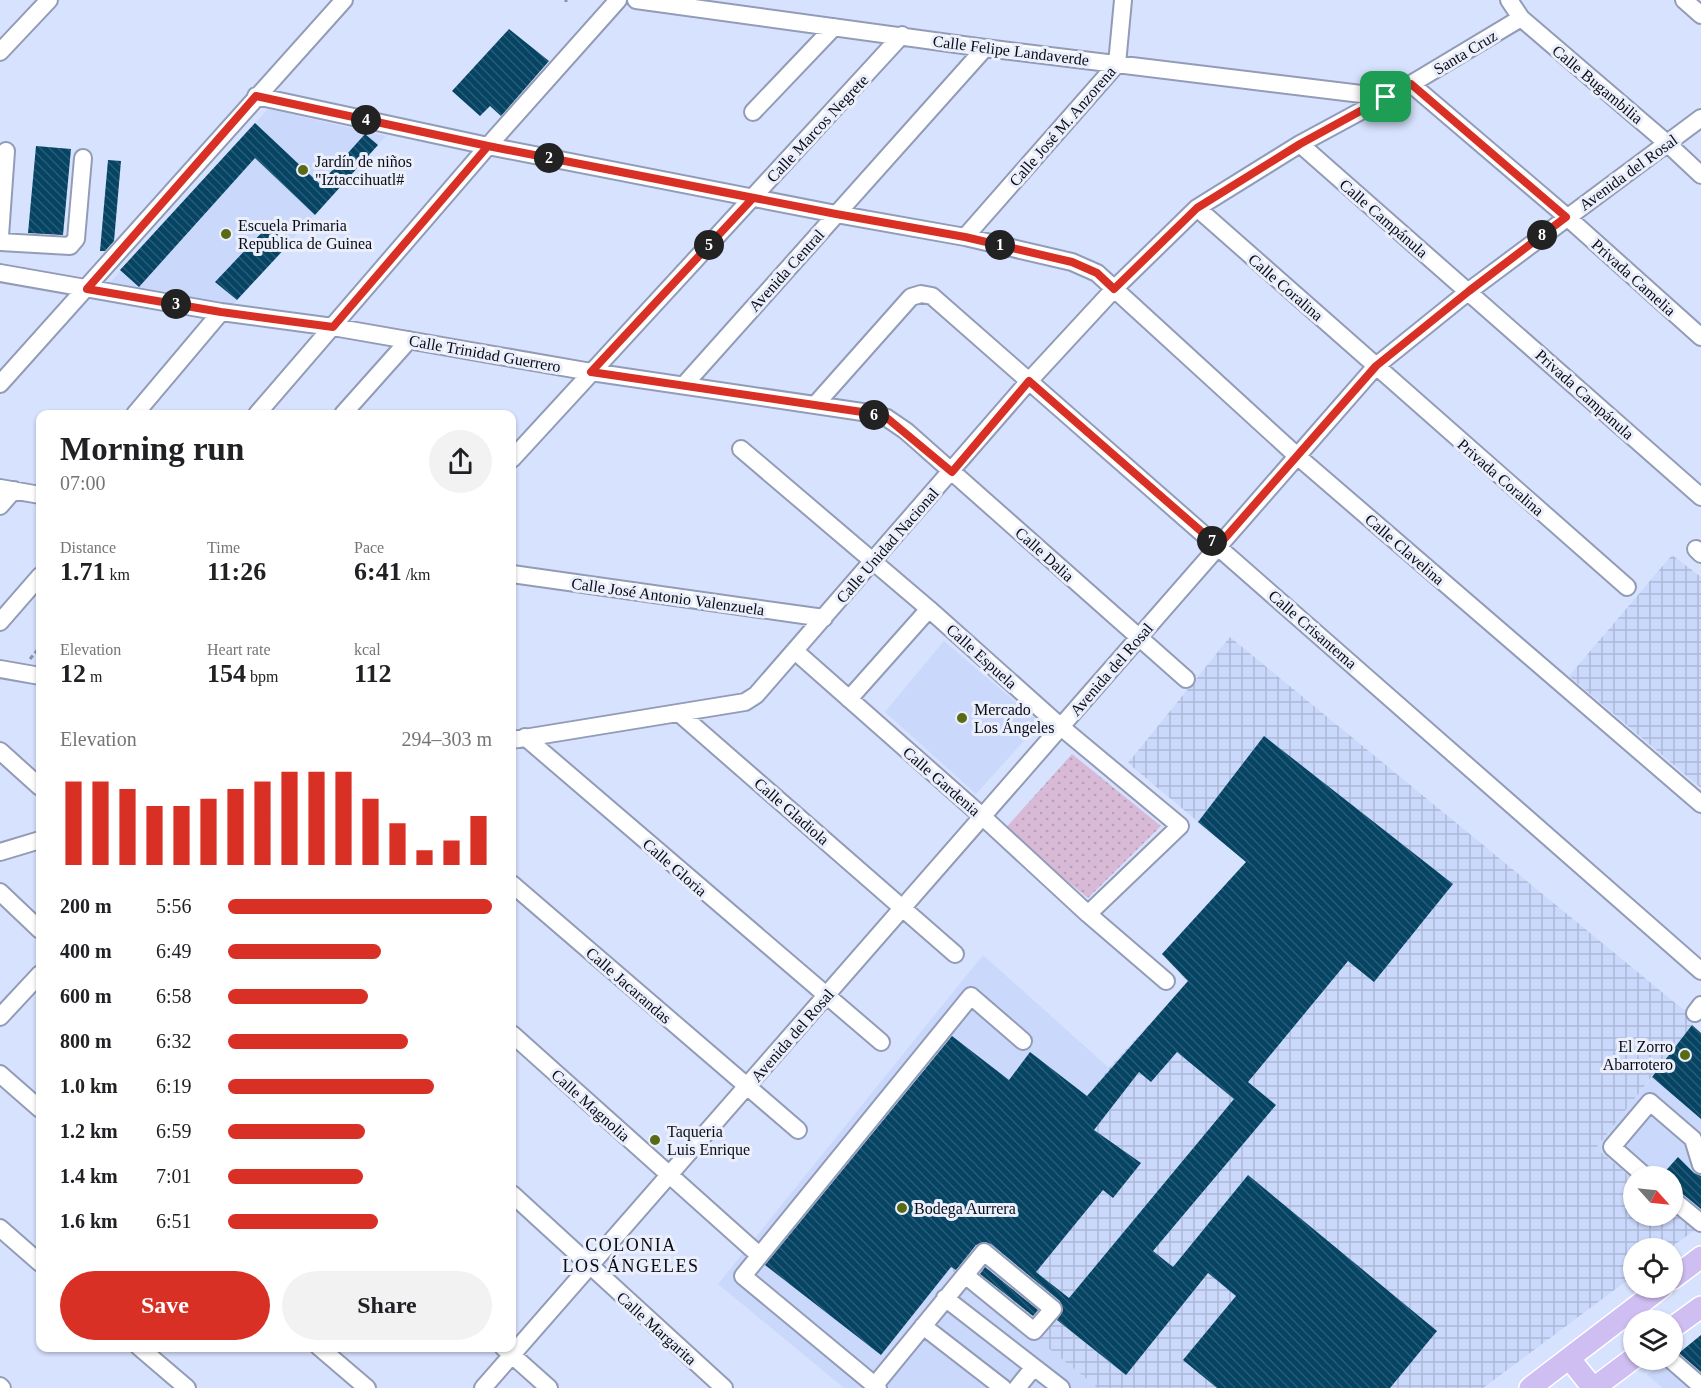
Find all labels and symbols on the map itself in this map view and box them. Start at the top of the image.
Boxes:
street label: Santa Cruz [1431,27,1500,78]
street label: Calle Felipe Landaverde [932,32,1090,70]
street label: Calle Bugambilia [1549,42,1646,128]
street label: Calle José M. Anzorena [1006,63,1119,190]
street label: Calle Marcos Negrete [763,71,872,186]
pin [1360,71,1411,122]
pin: 4 [351,105,381,135]
street label: Avenida del Rosal [1576,131,1681,214]
pin: 2 [534,143,564,173]
place label: Jardín de niños "Iztaccihuatl# [315,153,412,188]
marker: Jardín de niños "Iztaccihuatl# [296,163,310,177]
street label: Calle Campánula [1336,176,1431,262]
place label: Escuela Primaria Republica de Guinea [238,217,372,253]
pin: 8 [1527,220,1557,250]
street label: Avenida Central [745,226,828,315]
marker: Escuela Primaria Republica de Guinea [219,227,233,241]
pin: 5 [694,230,724,260]
pin: 1 [985,230,1015,260]
street label: Privada Camelia [1589,236,1679,319]
street label: Calle Coralina [1245,251,1326,324]
pin: 3 [161,289,191,319]
street label: Calle Trinidad Guerrero [408,332,562,375]
street label: Privada Campánula [1532,346,1637,444]
pin: 6 [859,400,889,430]
street label: Privada Coralina [1454,436,1547,519]
street label: Calle Unidad Nacional [833,484,942,606]
street label: Calle Clavelina [1362,510,1448,588]
street label: Calle Dalia [1012,524,1077,585]
pin: 7 [1197,526,1227,556]
street label: Calle José Antonio Valenzuela [570,575,766,618]
street label: Calle Crisantema [1265,587,1360,672]
street label: Avenida del Rosal [1067,619,1157,719]
street label: Calle Espuela [942,620,1020,693]
place label: Mercado Los Ángeles [974,701,1054,737]
marker: Mercado Los Ángeles [955,711,969,725]
street label: Calle Gardenia [900,743,984,819]
street label: Calle Gladiola [751,775,832,848]
street label: Calle Gloria [639,835,710,900]
street label: Calle Jacarandas [583,944,675,1027]
street label: Avenida del Rosal [748,985,838,1085]
place label: El Zorro Abarrotero [1603,1038,1673,1073]
marker: El Zorro Abarrotero [1678,1048,1692,1062]
street label: Calle Magnolia [547,1066,633,1146]
place label: Taqueria Luis Enrique [667,1123,750,1159]
marker: Taqueria Luis Enrique [648,1133,662,1147]
north arrow [1623,1166,1683,1226]
place label: Bodega Aurrera [914,1200,1016,1218]
marker: Bodega Aurrera [895,1201,909,1215]
district label: COLONIA LOS ÁNGELES [563,1235,700,1276]
street label: Calle Margarita [613,1288,700,1369]

